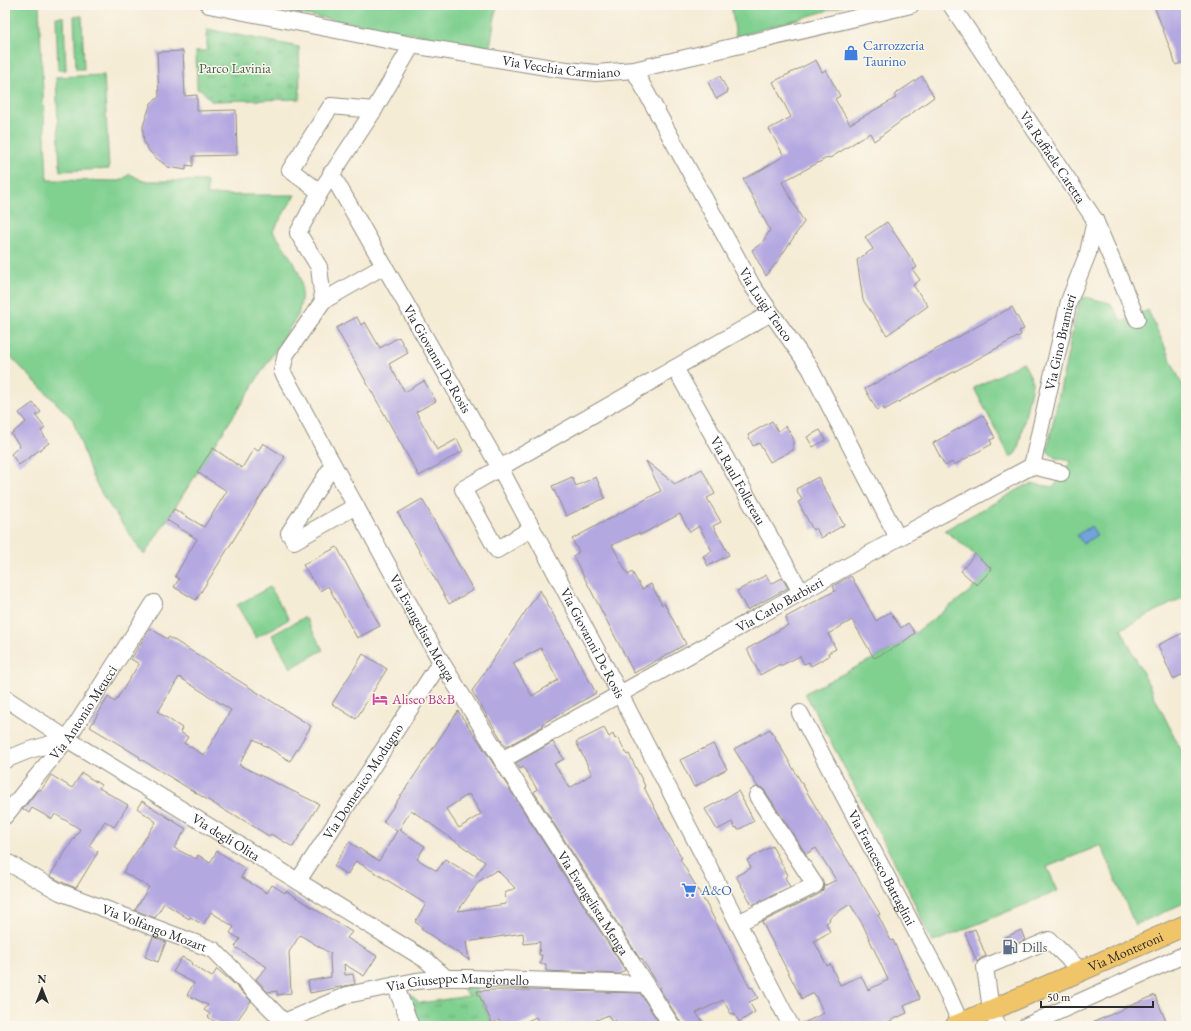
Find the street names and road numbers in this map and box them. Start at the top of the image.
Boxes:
street label: Via Vecchia Carmiano [501,51,621,82]
street label: Via Raffaele Caretta [1016,108,1090,207]
street label: Via Luigi Tenco [735,264,797,345]
street label: Via Gino Bramieri [1040,291,1080,392]
street label: Via Giovanni De Rosis [399,301,476,417]
street label: Via Raul Follereau [706,433,771,529]
street label: Via Evangelista Menga [386,571,460,685]
street label: Via Carlo Barbieri [733,573,827,636]
street label: Via Giovanni De Rosis [556,585,630,701]
street label: Via Antonio Meucci [45,661,121,763]
street label: Via Domenico Modugno [318,720,407,843]
street label: Via Francesco Battaglini [844,807,920,929]
street label: Via degli Olita [189,809,264,865]
street label: Via Evangelista Menga [553,847,633,959]
street label: Via Volfango Mozart [99,900,210,956]
street label: Via Monteroni [1085,927,1166,976]
street label: Via Giuseppe Mangionello [385,969,529,996]

